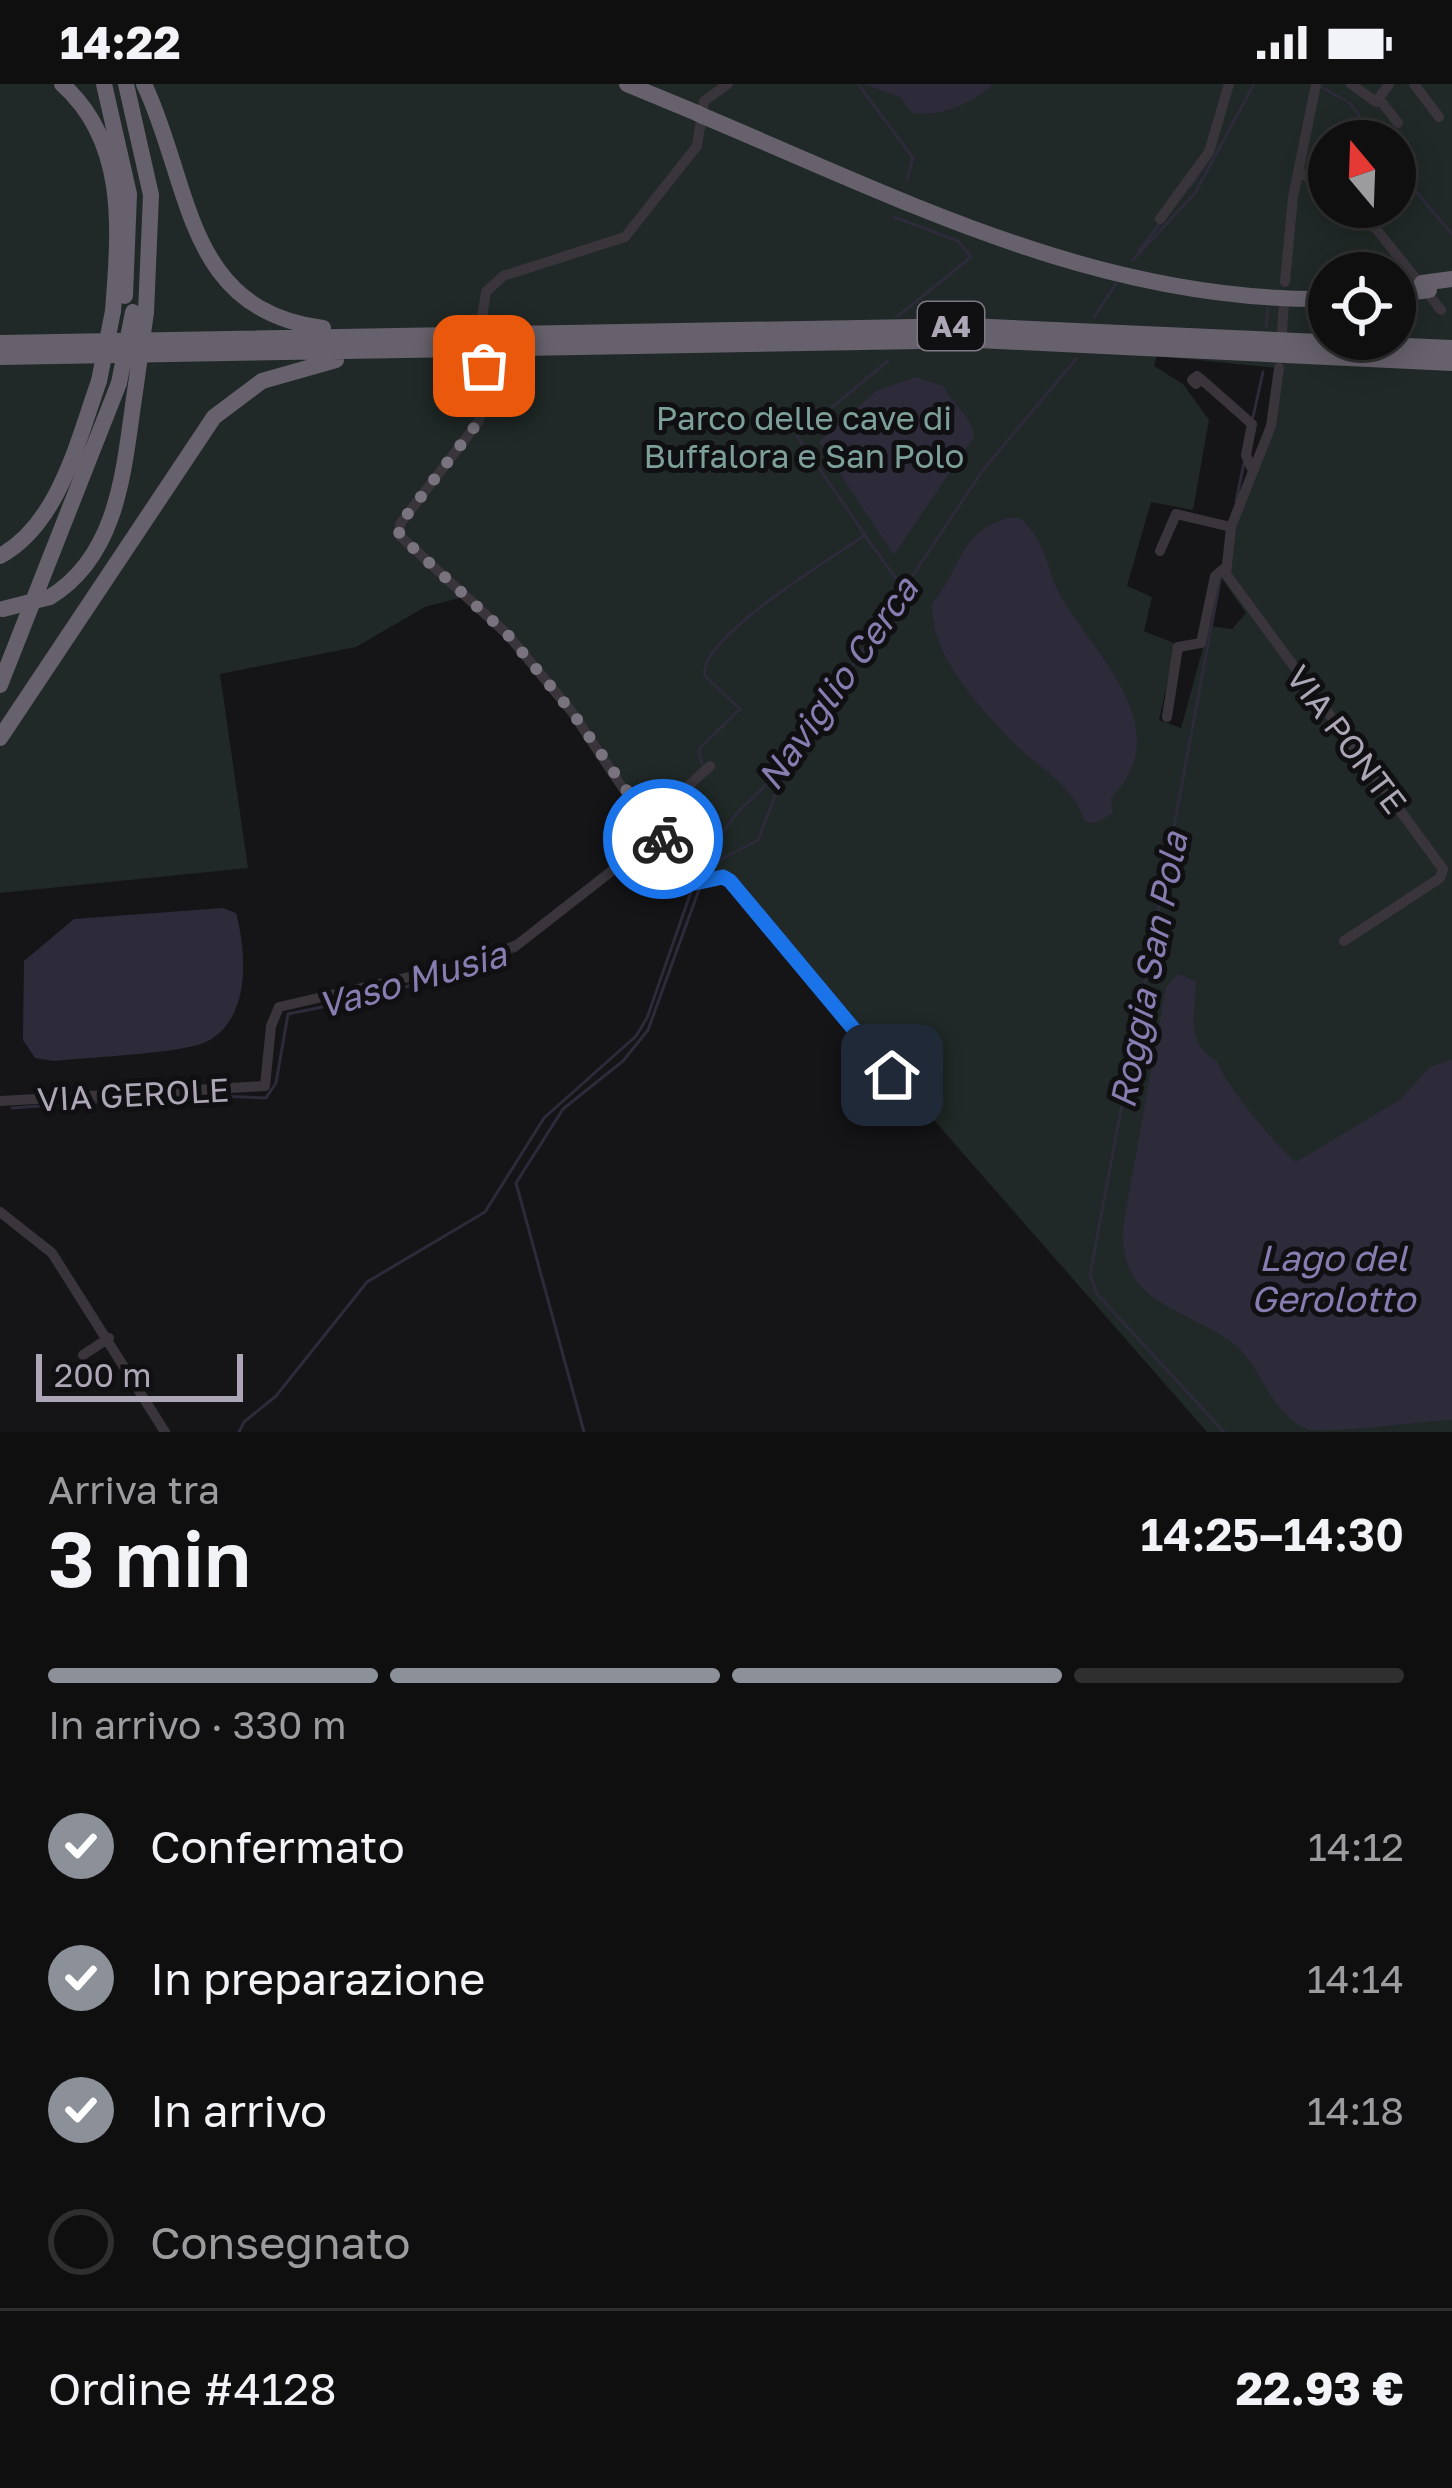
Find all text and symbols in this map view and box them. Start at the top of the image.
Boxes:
text: 14:22 [60,15,181,69]
north arrow [1308,120,1416,228]
map controls [1308,120,1416,360]
button: locate [1308,252,1416,360]
road number: A4 [918,302,984,350]
pin [433,315,535,417]
icon: bag [451,333,517,399]
park label: Parco delle cave di Buffalora e San Polo [644,398,964,475]
water label: Naviglio Cerca [748,567,927,798]
street label: VIA PONTE [1279,658,1415,820]
courier [603,779,723,899]
icon: bike [630,806,696,872]
water label: Roggia San Pola [1100,827,1196,1112]
water label: Vaso Musia [313,931,513,1026]
pin [841,1024,943,1126]
icon: home [859,1042,925,1108]
street label: VIA GEROLE [36,1070,230,1118]
water label: Lago del Gerolotto [1251,1236,1418,1320]
scale bar [36,1348,243,1401]
text: 200 m [54,1355,152,1394]
text: Arriva tra [48,1466,220,1513]
text: 14:25–14:30 [1141,1507,1404,1561]
text: 3 min [48,1511,251,1604]
text: In arrivo · 330 m [48,1701,347,1748]
icon: check [48,1813,114,1879]
text: Confermato [150,1819,405,1873]
text: 14:12 [1308,1823,1404,1870]
icon: check [48,1945,114,2011]
text: In preparazione [150,1951,485,2005]
text: 14:14 [1307,1955,1404,2002]
icon: check [48,2077,114,2143]
text: In arrivo [150,2083,327,2137]
text: 14:18 [1307,2087,1404,2134]
text: Consegnato [150,2215,411,2269]
text: Ordine #4128 [48,2361,337,2415]
text: 22.93 € [1236,2361,1404,2415]

